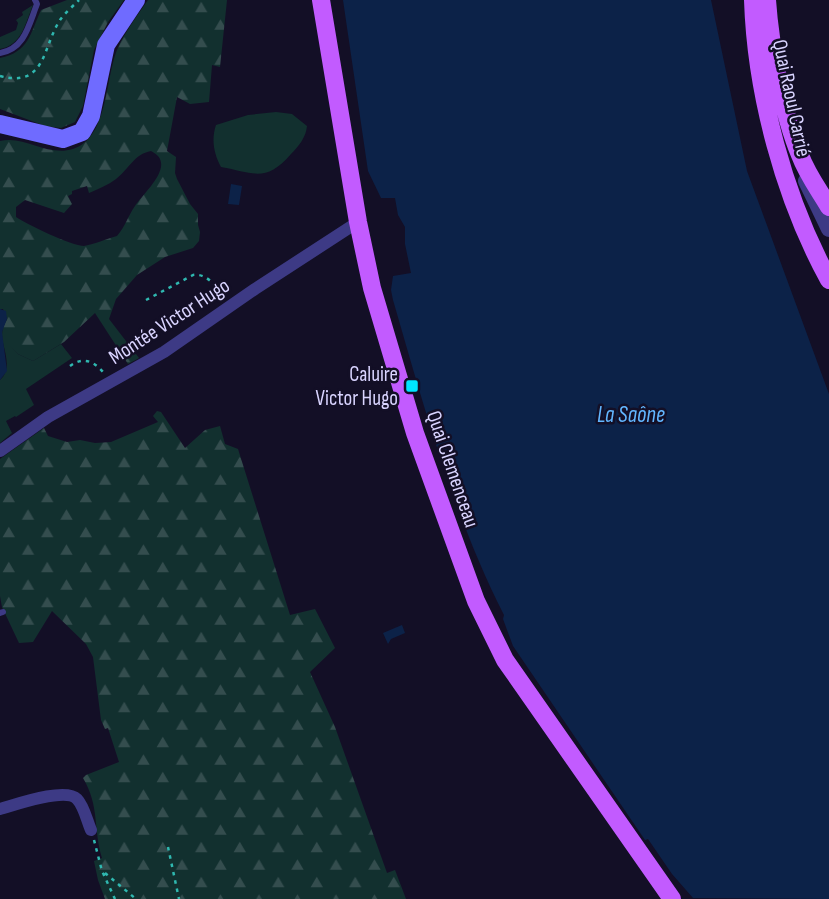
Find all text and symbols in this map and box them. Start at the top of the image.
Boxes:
street label: Quai Raoul Carrié [767,37,816,159]
street label: Montée Victor Hugo [104,273,234,370]
place label: Caluire Victor Hugo [316,362,398,411]
marker: Caluire Victor Hugo [404,378,420,394]
water label: La Saône [597,401,665,429]
street label: Quai Clemenceau [421,408,484,531]

